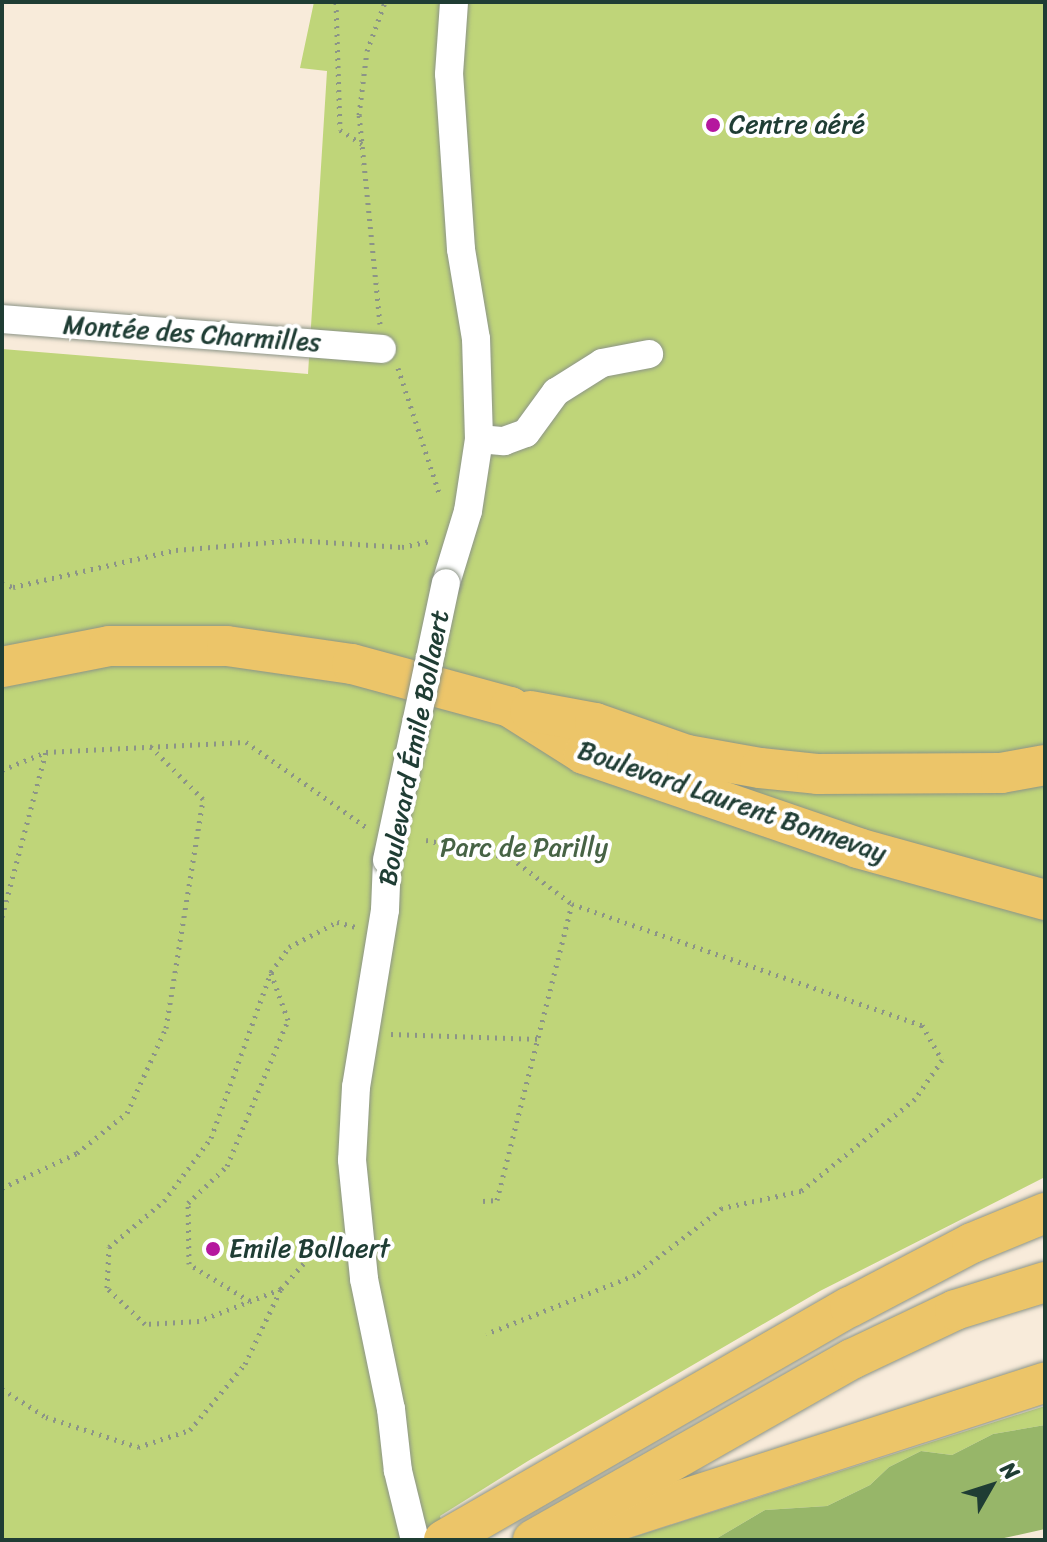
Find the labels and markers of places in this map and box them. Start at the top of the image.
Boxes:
place label: Centre aéré [729,109,865,141]
marker: Centre aéré [704,116,722,134]
place label: Emile Bollaert [229,1233,390,1265]
marker: Emile Bollaert [204,1240,222,1258]

